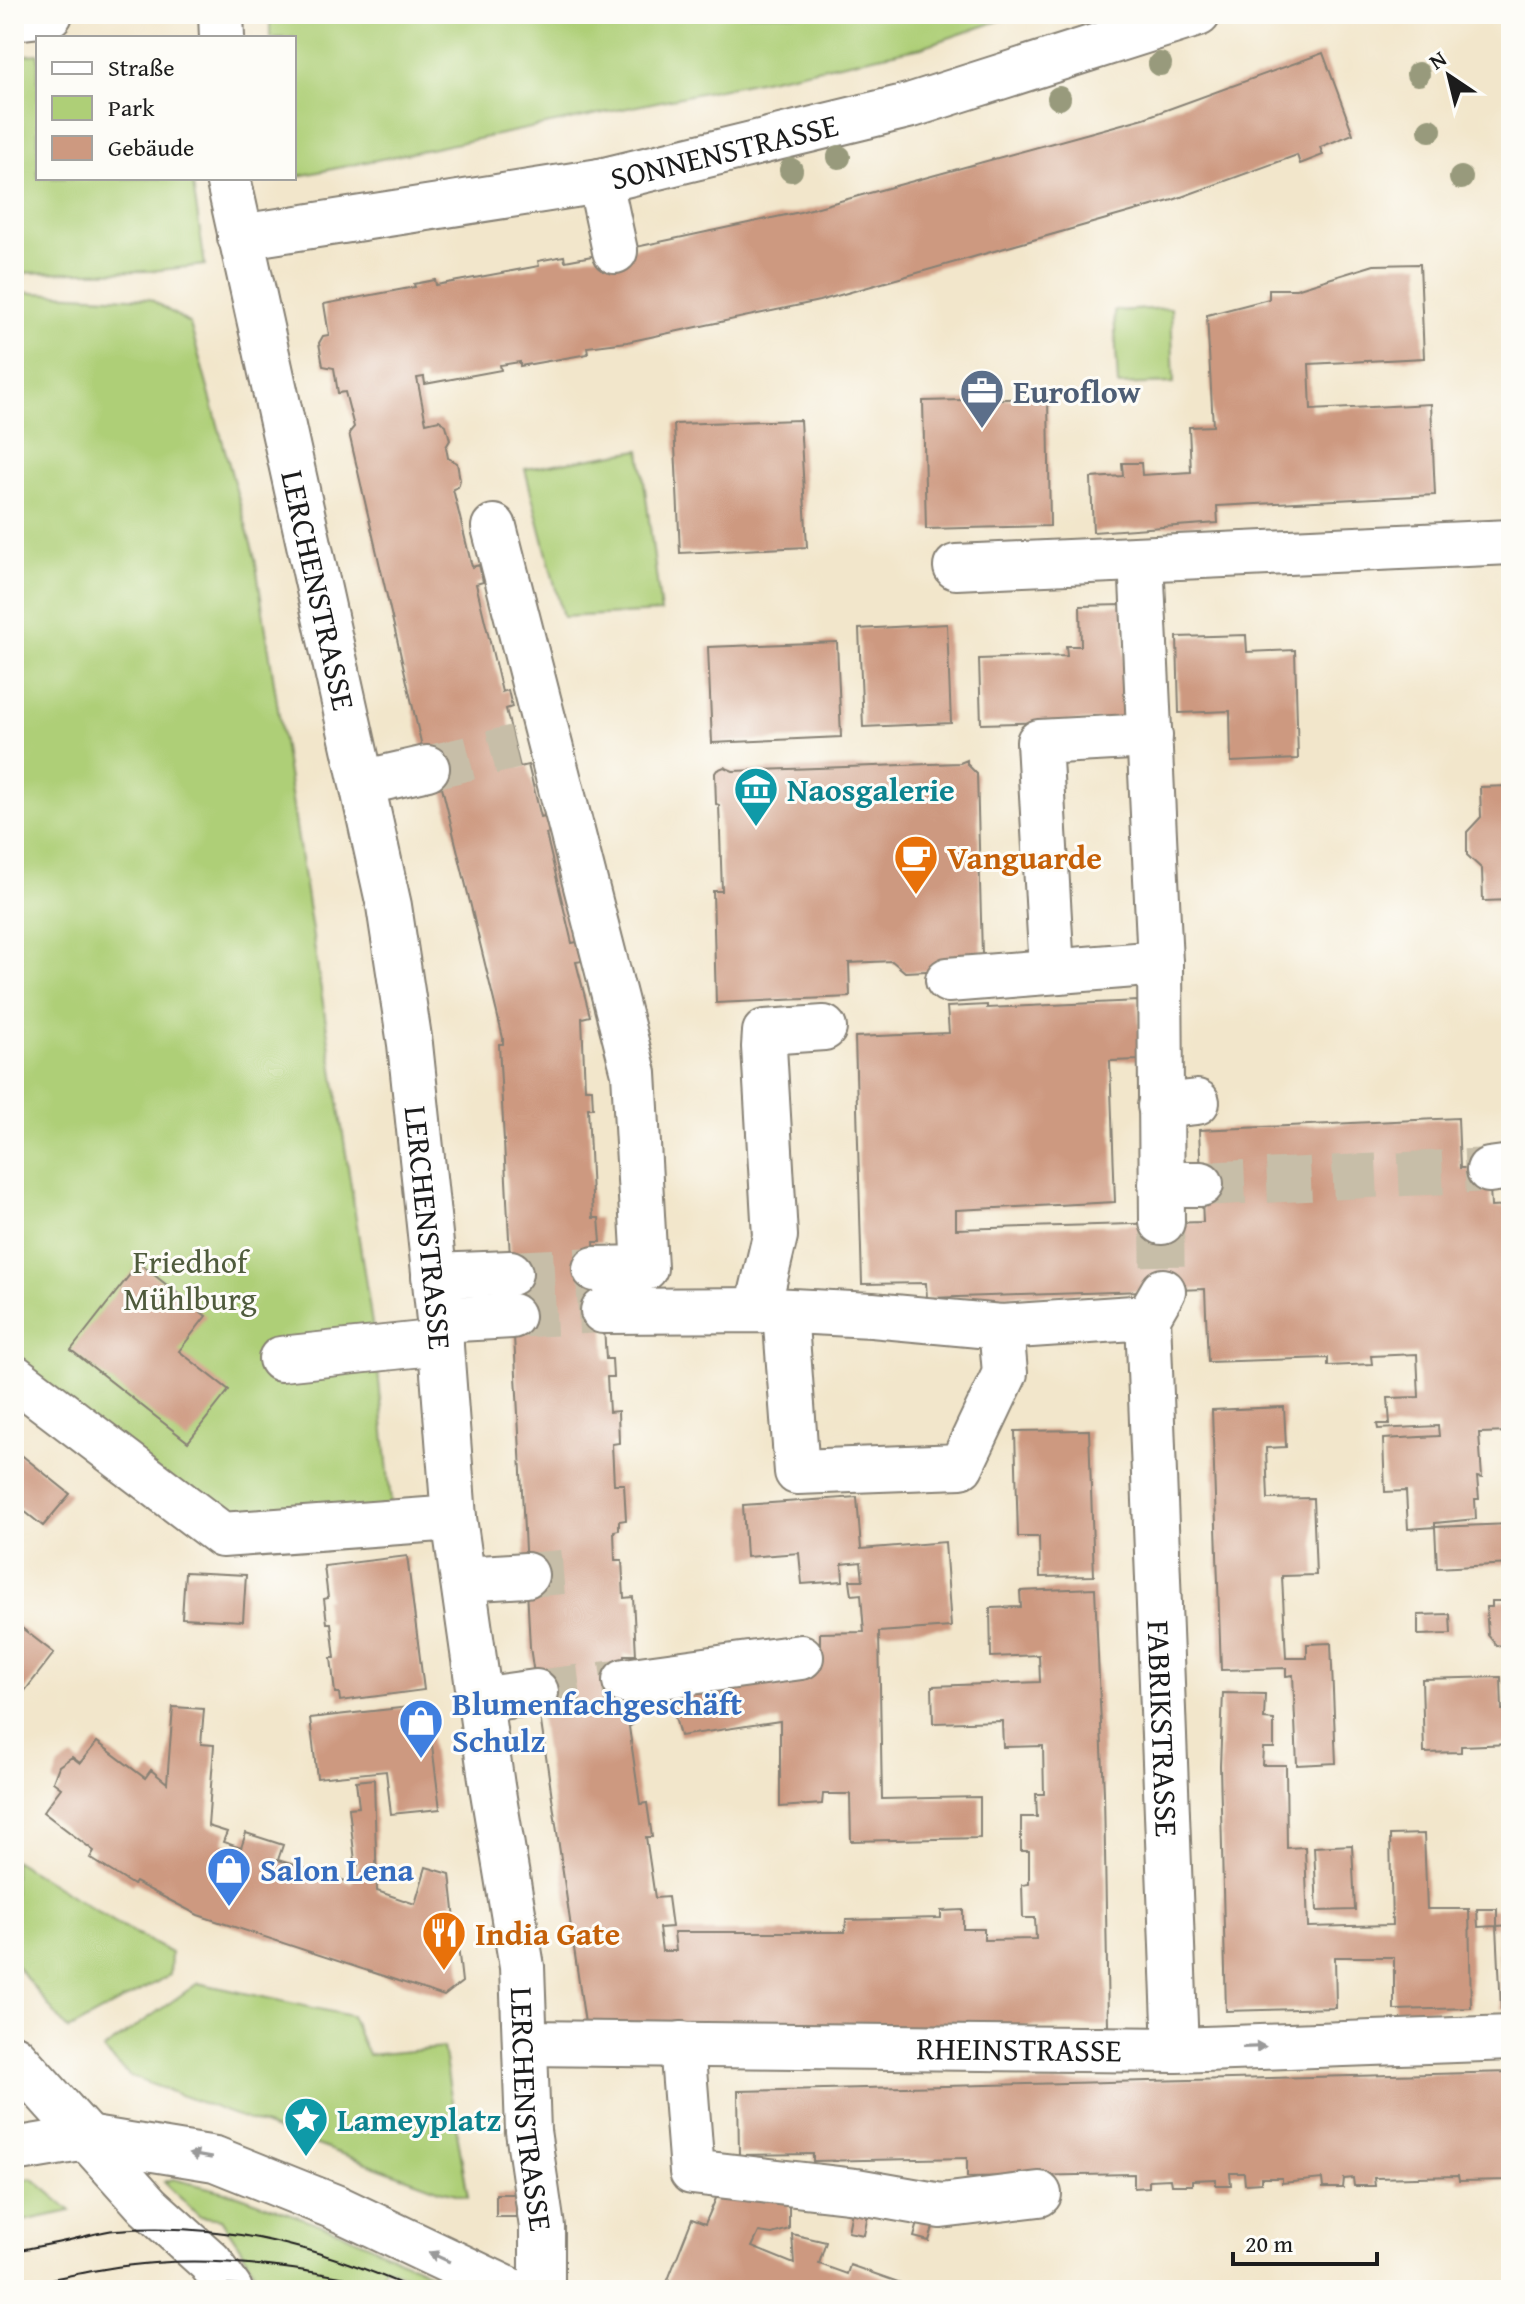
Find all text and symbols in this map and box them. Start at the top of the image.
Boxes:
legend [36,36,296,180]
north arrow [1409,36,1489,116]
text: N [1422,42,1453,77]
text: Straße [108,50,175,85]
text: Park [108,90,155,125]
street label: SONNENSTRASSE [605,100,843,201]
text: Gebäude [108,130,194,165]
office icon: Euroflow [958,367,1006,430]
place label: Euroflow [1013,368,1140,415]
street label: LERCHENSTRASSE [270,465,368,715]
museum icon: Naosgalerie [732,765,780,828]
place label: Naosgalerie [787,766,955,813]
cafe icon: Vanguarde [892,833,940,896]
place label: Vanguarde [947,834,1102,881]
street label: LERCHENSTRASSE [393,1104,465,1351]
park label: Friedhof Mühlburg [123,1238,257,1322]
street label: FABRIKSTRASSE [1136,1619,1191,1838]
place label: Blumenfachgeschäft Schulz [452,1680,742,1764]
shop icon: Blumenfachgeschäft Schulz [397,1697,445,1760]
shop icon: Salon Lena [205,1845,253,1908]
place label: Salon Lena [260,1846,414,1893]
restaurant icon: India Gate [420,1909,468,1972]
place label: India Gate [475,1910,620,1957]
street label: LERCHENSTRASSE [499,1986,566,2234]
street label: RHEINSTRASSE [916,2024,1122,2073]
one-way arrow [1242,2041,1267,2053]
place icon: Lameyplatz [282,2095,330,2158]
place label: Lameyplatz [337,2096,501,2143]
one-way arrow [187,2150,212,2162]
scale bar [1233,2216,1377,2266]
text: 20 m [1245,2226,1293,2261]
one-way arrow [428,2250,451,2264]

